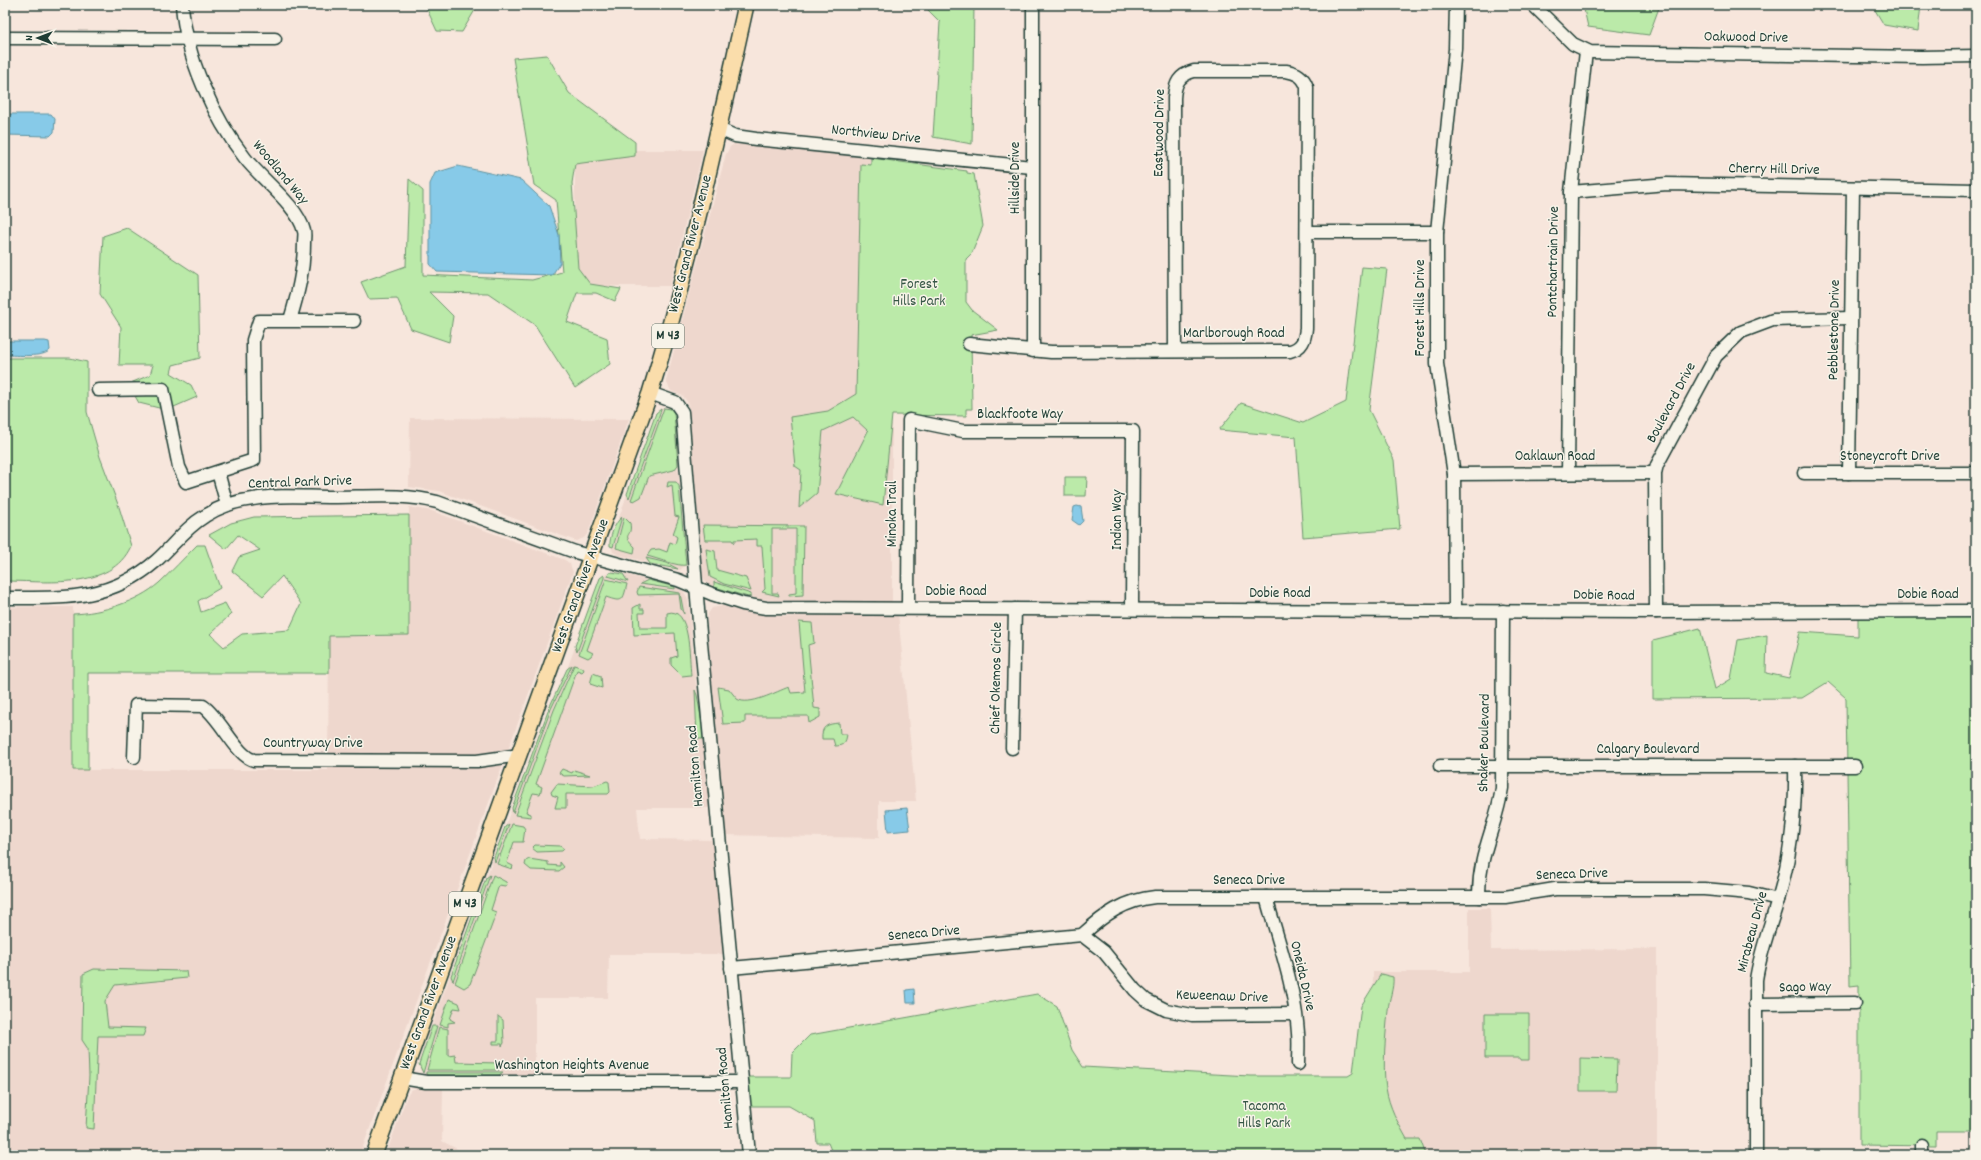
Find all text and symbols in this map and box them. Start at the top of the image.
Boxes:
north arrow [18,18,58,58]
street label: Oakwood Drive [1704,26,1789,50]
text: N [22,35,38,41]
street label: Eastwood Drive [1148,88,1172,177]
street label: Northview Drive [830,119,922,151]
street label: Woodland Way [246,136,314,211]
street label: Hillside Drive [1005,141,1027,214]
street label: Cherry Hill Drive [1728,158,1820,182]
street label: West Grand River Avenue [663,173,719,315]
street label: Pontchartrain Drive [1542,206,1566,318]
street label: Forest Hills Drive [1410,259,1432,357]
park label: Forest Hills Park [893,274,945,313]
street label: Pebblestone Drive [1823,279,1847,381]
street label: Marlborough Road [1183,323,1285,345]
road number: M 43 [652,324,684,348]
street label: Boulevard Drive [1641,358,1703,447]
street label: Blackfoote Way [977,404,1064,426]
street label: Oaklawn Road [1515,446,1595,468]
street label: Stoneycroft Drive [1840,446,1940,468]
street label: Central Park Drive [248,470,353,496]
street label: Minoka Trail [882,480,904,547]
street label: Indian Way [1107,489,1129,550]
street label: West Grand River Avenue [547,516,616,656]
street label: Dobie Road [925,581,987,603]
street label: Dobie Road [1249,583,1311,605]
street label: Dobie Road [1573,584,1635,608]
street label: Dobie Road [1897,584,1959,606]
street label: Chief Okemos Circle [985,621,1009,734]
street label: Shaker Boulevard [1473,694,1497,792]
street label: Hamilton Road [681,724,711,808]
street label: Countryway Drive [263,733,363,755]
street label: Calgary Boulevard [1596,739,1700,761]
street label: Seneca Drive [1536,863,1609,887]
street label: Seneca Drive [1213,870,1285,892]
street label: Mirabeau Drive [1732,889,1774,975]
road number: M 43 [449,892,481,916]
street label: Seneca Drive [887,920,961,948]
street label: West Grand River Avenue [395,933,464,1073]
street label: Oneida Drive [1283,939,1321,1014]
street label: Sago Way [1779,977,1832,999]
street label: Keweenaw Drive [1175,984,1269,1010]
street label: Hamilton Road [711,1046,741,1130]
street label: Washington Heights Avenue [495,1055,650,1077]
park label: Tacoma Hills Park [1238,1096,1290,1135]

